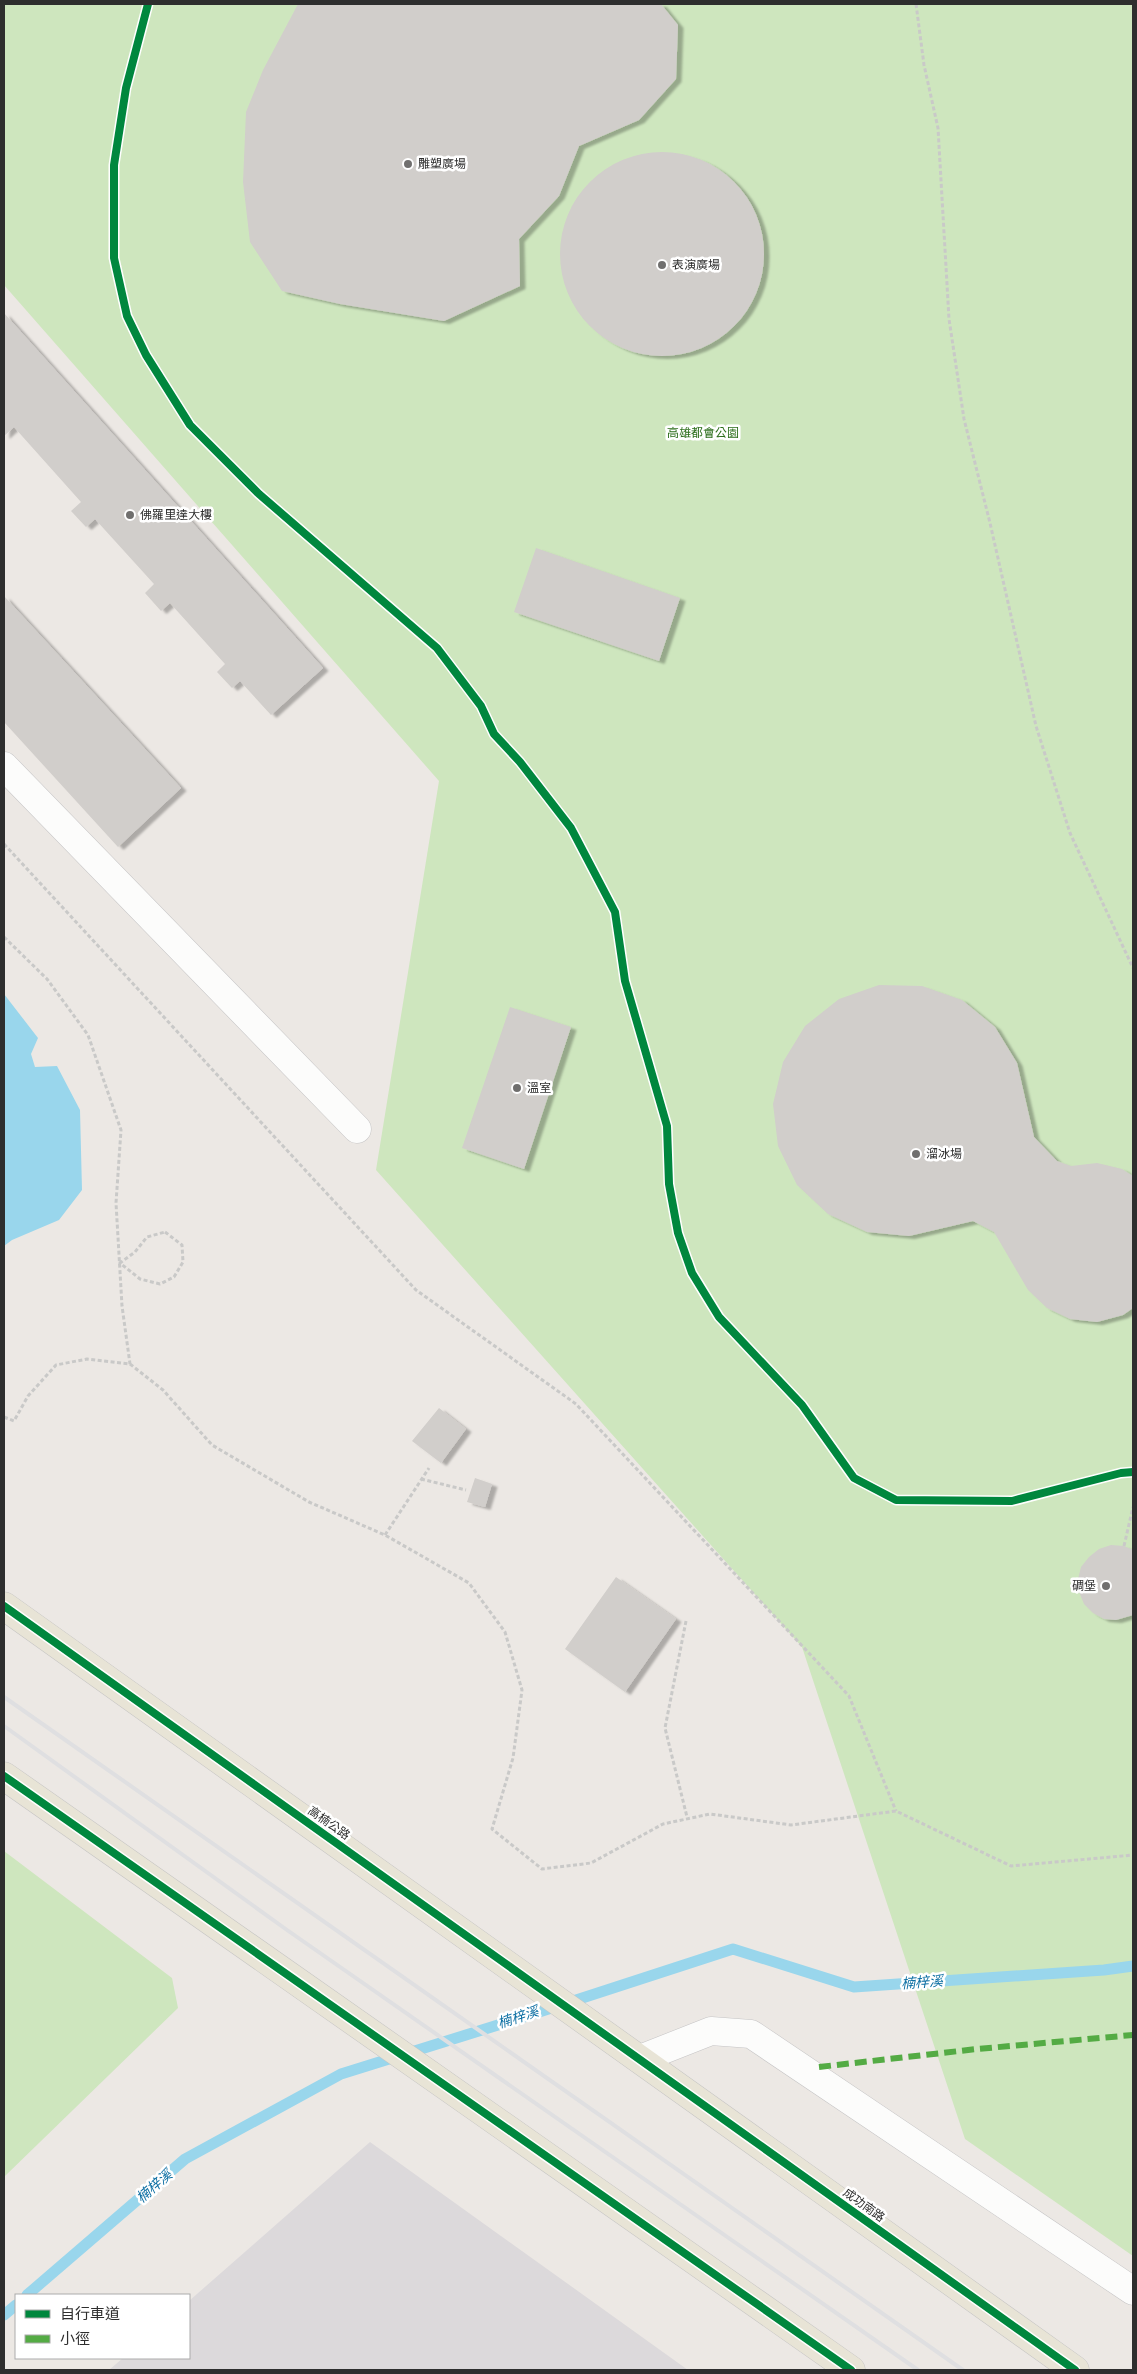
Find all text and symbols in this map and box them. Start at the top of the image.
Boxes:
place label: 雕塑廣場 [418,155,466,172]
marker: 雕塑廣場 [402,158,414,170]
place label: 表演廣場 [672,256,720,273]
marker: 表演廣場 [656,259,668,271]
park label: 高雄都會公園 [667,424,739,441]
place label: 佛羅里達大樓 [140,506,212,523]
marker: 佛羅里達大樓 [124,509,136,521]
place label: 溫室 [527,1079,551,1096]
marker: 溫室 [511,1082,523,1094]
place label: 溜冰場 [926,1145,962,1162]
marker: 溜冰場 [910,1148,922,1160]
place label: 碉堡 [1072,1577,1096,1594]
marker: 碉堡 [1100,1580,1112,1592]
street label: 高楠公路 [305,1802,354,1843]
water label: 楠梓溪 [900,1970,946,1992]
water label: 楠梓溪 [495,2000,543,2032]
water label: 楠梓溪 [132,2163,177,2207]
street label: 成功南路 [840,2184,889,2226]
legend [15,2294,190,2359]
text: 自行車道 [60,2303,120,2323]
text: 小徑 [60,2328,90,2348]

